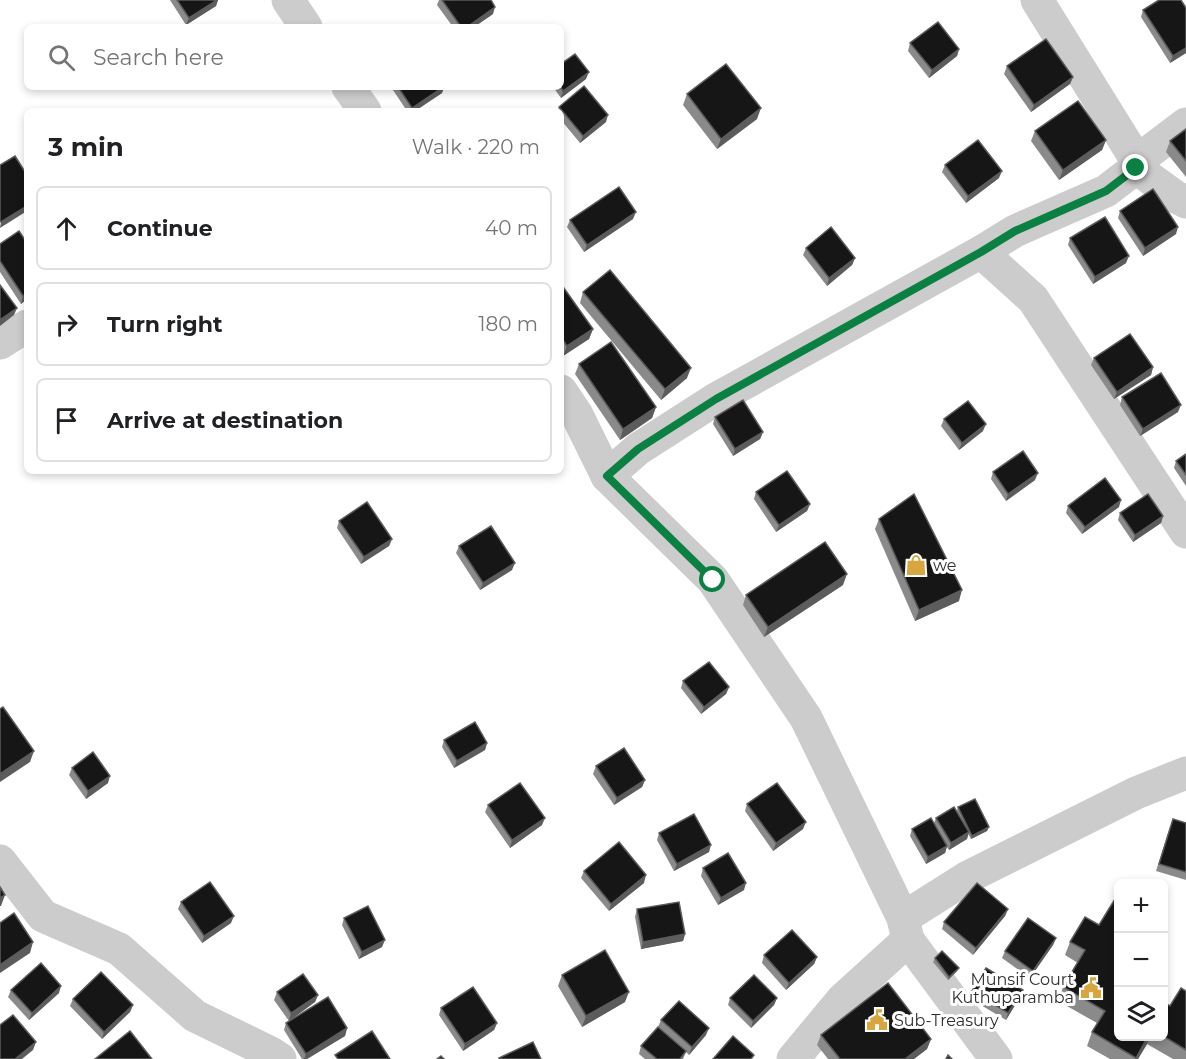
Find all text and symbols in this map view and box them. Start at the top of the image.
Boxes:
search box [24,24,564,90]
icon: search [45,41,78,74]
text: Search here [93,44,224,71]
text: 3 min [48,131,124,163]
text: Walk · 220 m [412,135,540,159]
route end [1122,154,1148,180]
icon: ahead [50,212,83,245]
text: Continue [107,215,213,242]
text: 40 m [485,216,538,240]
icon: right [50,308,83,341]
text: Turn right [107,311,222,338]
text: 180 m [478,312,538,336]
icon: arrive [50,404,83,437]
text: Arrive at destination [107,407,343,434]
shop icon: we [904,553,928,577]
place label: we [933,556,957,575]
route start [699,566,725,592]
map controls [1114,879,1168,1041]
button: + [1114,879,1168,933]
button: − [1114,933,1168,987]
place label: Munsif Court Kuthuparamba [951,970,1074,1007]
public building icon: Munsif Court Kuthuparamba [1079,976,1103,1000]
button: layers [1114,987,1168,1041]
public building icon: Sub-Treasury [865,1008,889,1032]
place label: Sub-Treasury [894,1011,999,1030]

